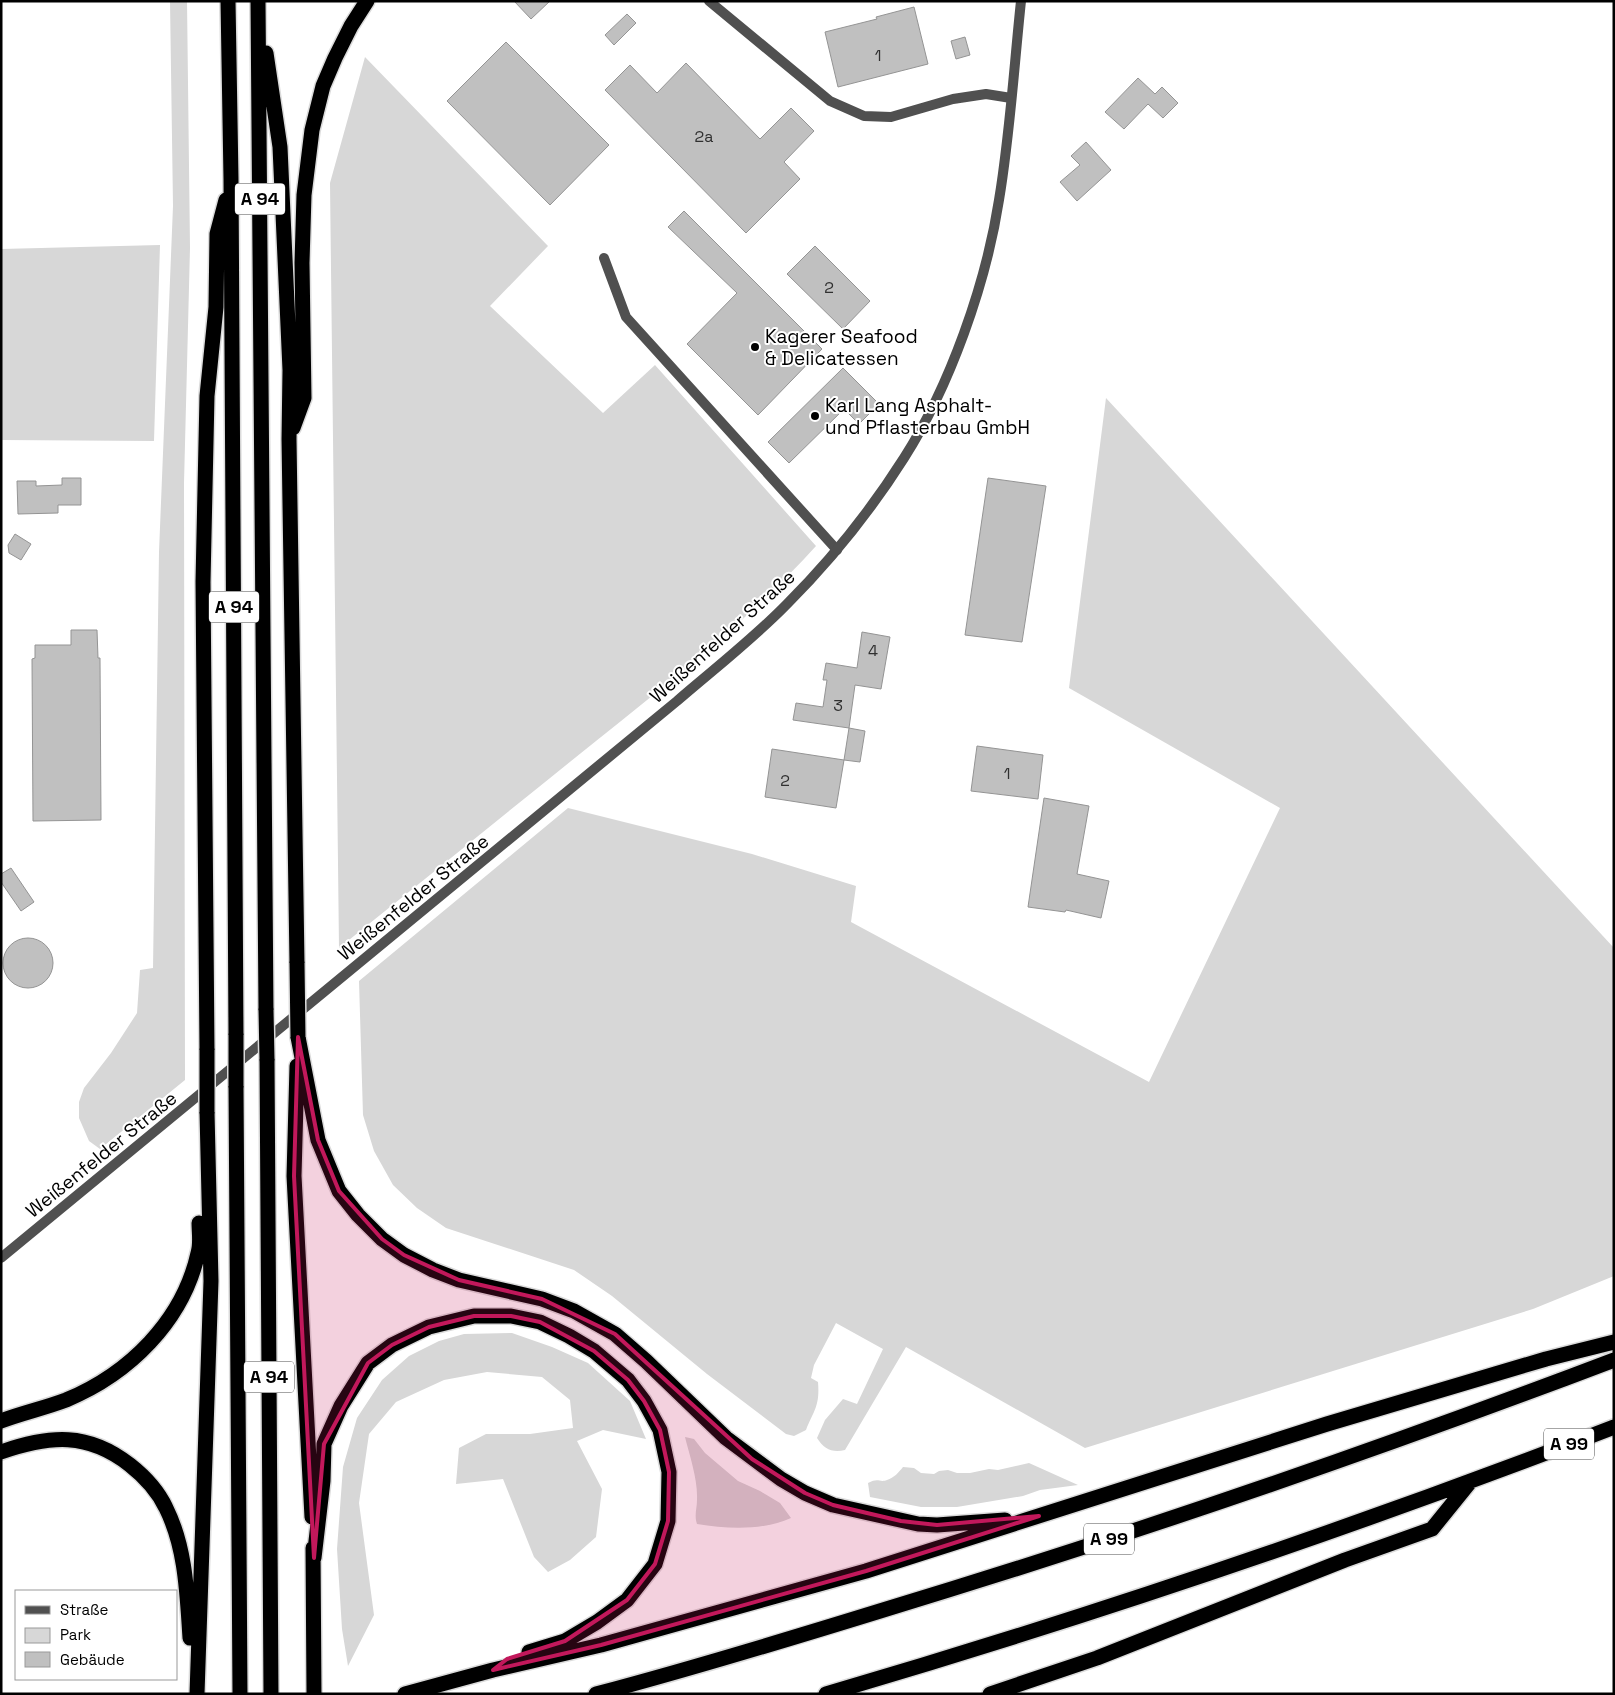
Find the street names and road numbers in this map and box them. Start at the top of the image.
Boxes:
road number: A 94 [235,183,285,214]
street label: Weißenfelder Straße [644,564,800,708]
road number: A 94 [209,592,259,622]
street label: Weißenfelder Straße [333,829,494,966]
street label: Weißenfelder Straße [21,1086,182,1223]
road number: A 94 [244,1361,294,1392]
road number: A 99 [1544,1428,1594,1460]
road number: A 99 [1084,1524,1134,1555]

